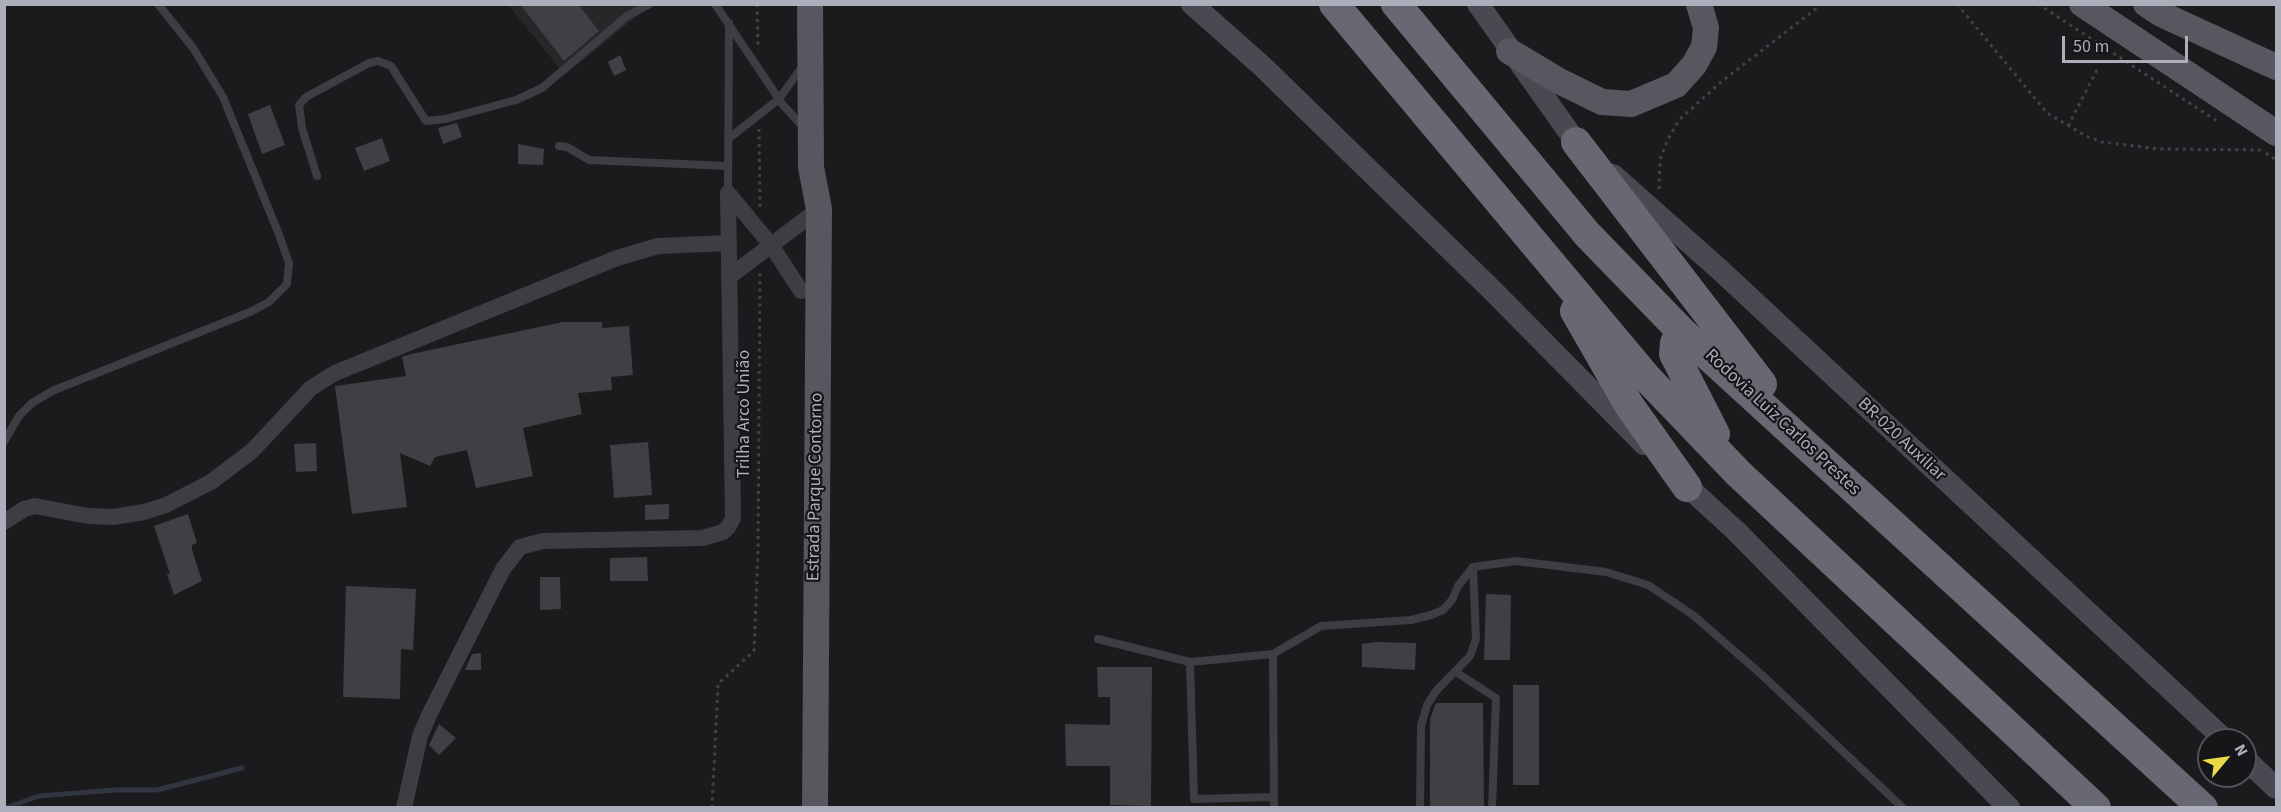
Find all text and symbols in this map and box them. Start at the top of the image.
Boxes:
scale bar [2065,24,2191,62]
text: 50 m [2073,34,2109,59]
street label: Rodovia Luiz Carlos Prestes [1700,345,1864,501]
street label: Trilha Arco União [734,350,756,478]
street label: Estrada Parque Contorno [804,393,828,581]
street label: BR-020 Auxiliar [1852,394,1950,486]
north arrow [2197,728,2257,788]
text: N [2229,740,2253,760]

